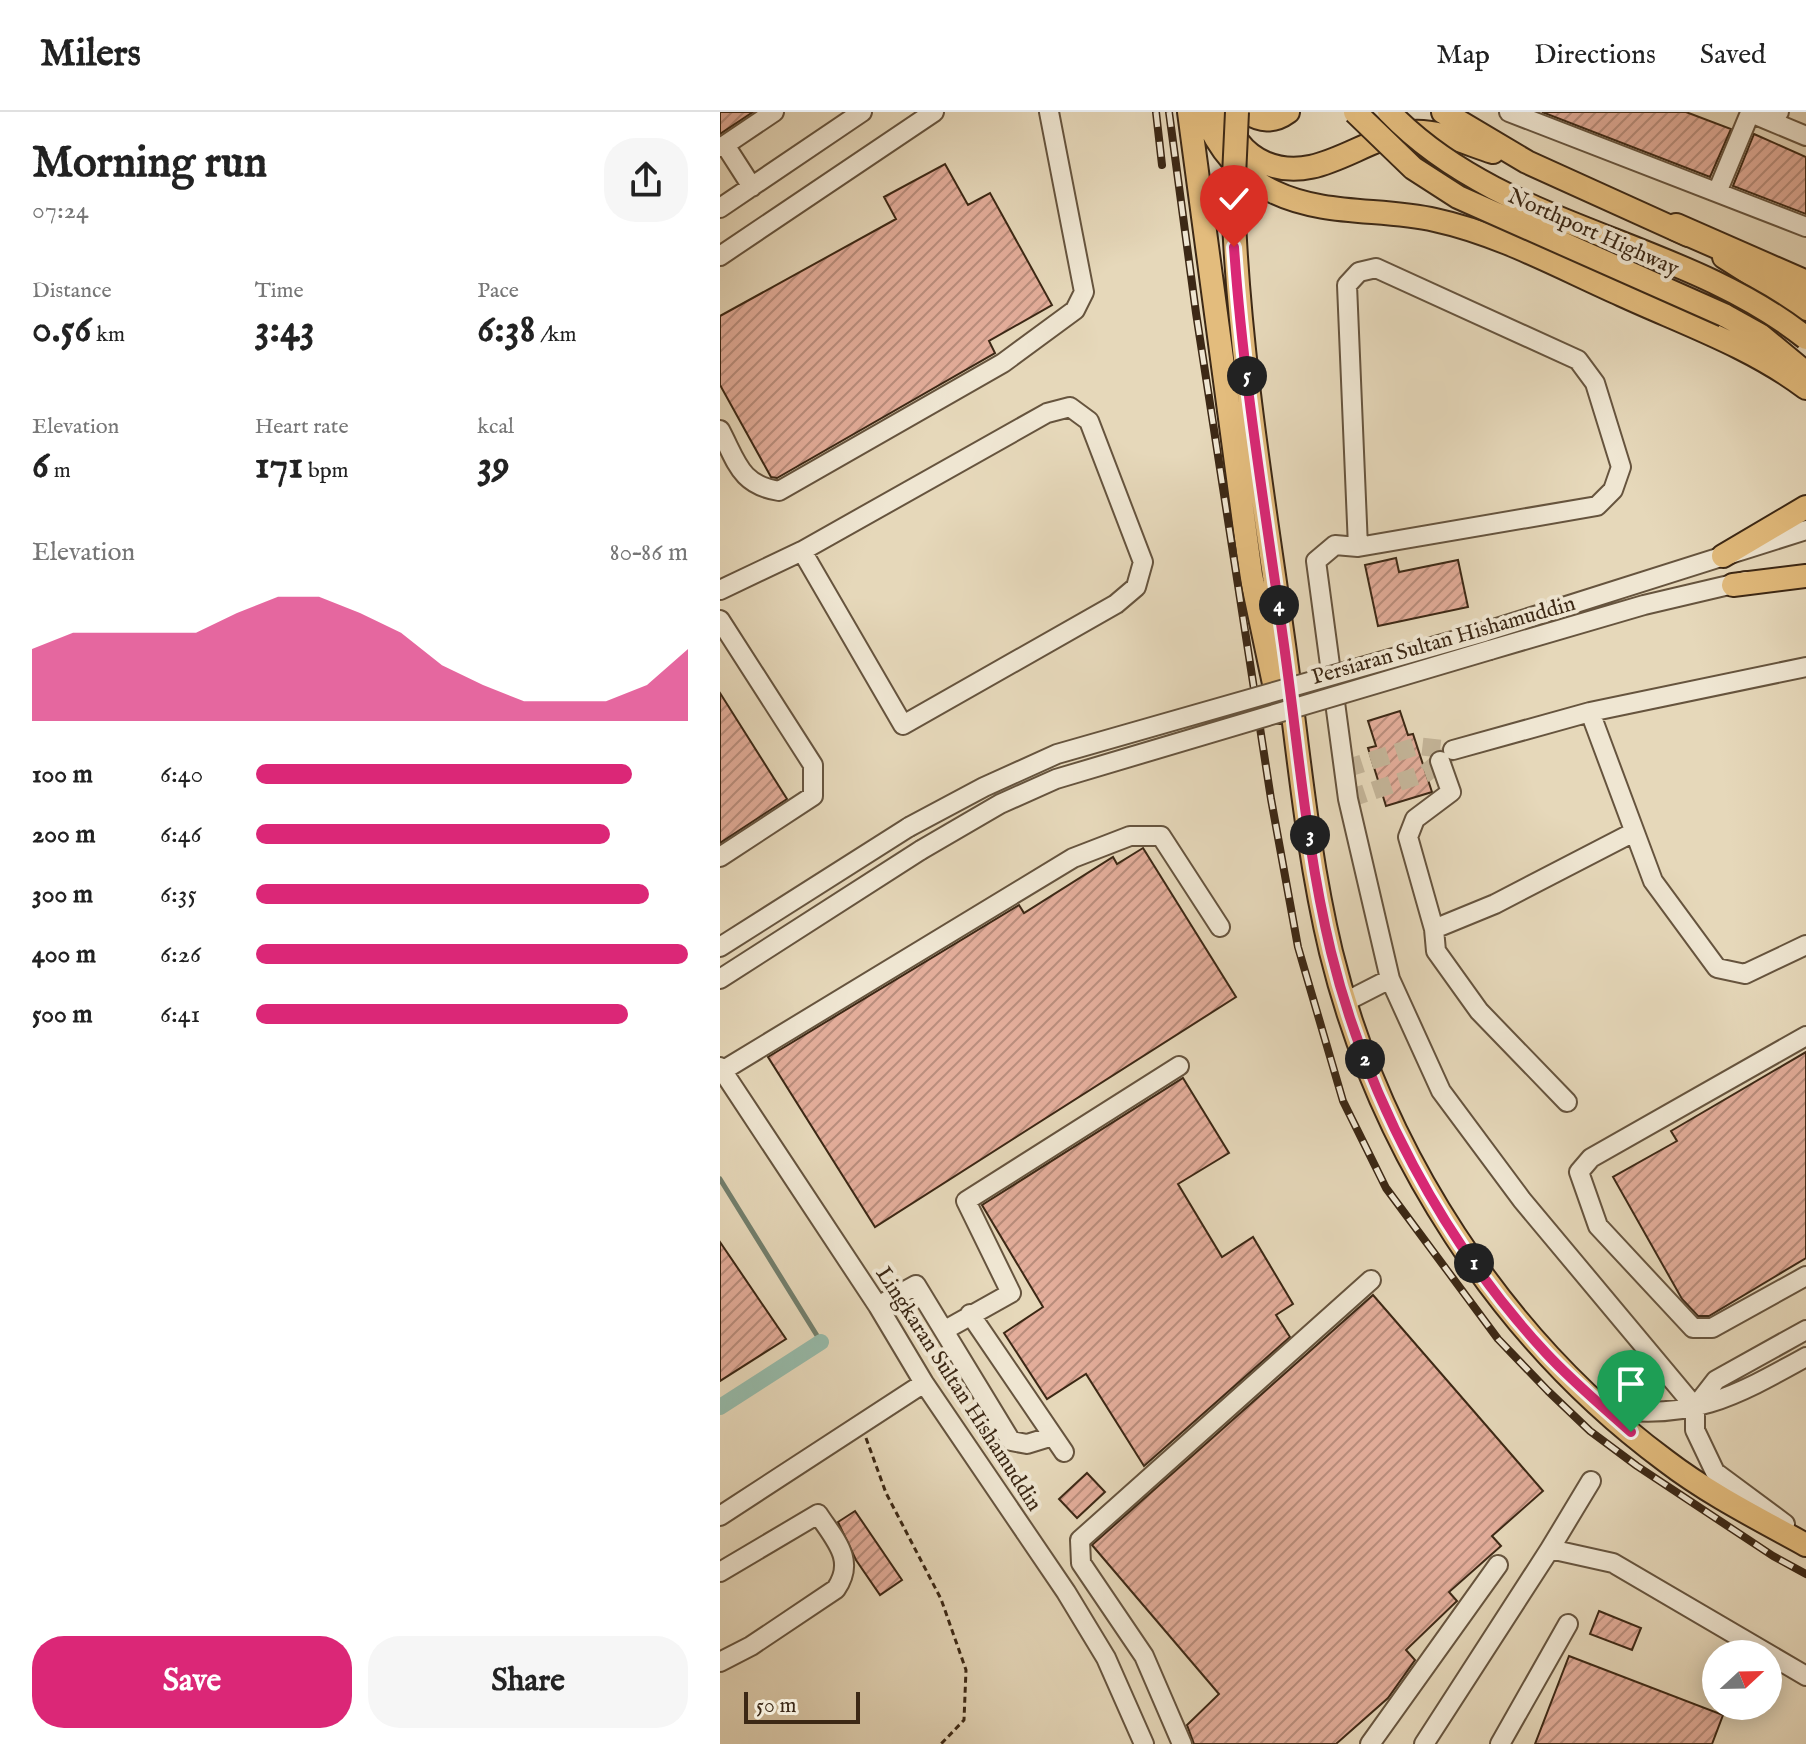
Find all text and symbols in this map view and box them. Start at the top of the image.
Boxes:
text: Milers [40,31,141,79]
text: Map [1436,38,1490,73]
text: Directions [1534,38,1656,73]
text: Saved [1700,38,1766,73]
text: Morning run [32,136,267,192]
button: share [604,138,688,222]
pin [1200,165,1268,247]
icon: check [1212,177,1256,221]
street label: Northport Highway [1503,183,1683,283]
text: 07:24 [32,194,89,227]
text: Distance [32,277,112,305]
text: Time [255,277,304,305]
text: Pace [477,277,519,305]
text: 0.56 [32,305,91,356]
text: 3:43 [255,305,315,356]
text: 6:38 [477,305,535,356]
text: km [91,321,125,349]
text: /km [535,321,576,349]
pin: 5 [1227,356,1267,396]
text: 5 [1243,362,1251,390]
text: Elevation [32,413,119,441]
text: Heart rate [255,413,349,441]
text: kcal [477,413,514,441]
text: 6 [32,441,49,492]
text: 171 [255,441,303,492]
text: 39 [477,441,510,492]
text: m [49,457,71,485]
text: bpm [303,457,349,485]
text: Elevation [32,536,135,569]
text: 80–86 m [609,536,688,569]
pin: 4 [1259,585,1299,625]
street label: Persiaran Sultan Hishamuddin [1308,590,1579,692]
text: 4 [1274,591,1284,619]
text: 100 m [32,758,93,791]
text: 6:40 [160,758,203,791]
pin: 3 [1290,815,1330,855]
text: 200 m [32,818,96,851]
text: 6:46 [160,818,202,851]
text: 3 [1306,821,1314,849]
text: 300 m [32,878,93,911]
text: 6:35 [160,878,197,911]
text: 400 m [32,938,96,971]
text: 6:26 [160,938,201,971]
text: 500 m [32,998,93,1031]
text: 6:41 [160,998,200,1031]
pin: 2 [1345,1039,1385,1079]
text: 2 [1360,1045,1370,1073]
pin: 1 [1454,1243,1494,1283]
text: 1 [1470,1249,1478,1277]
street label: Lingkaran Sultan Hishamuddin [869,1262,1048,1517]
pin [1597,1350,1665,1432]
icon: arrive [1609,1362,1653,1406]
button: Save [32,1636,352,1728]
button: Share [368,1636,688,1728]
north arrow [1702,1640,1782,1720]
map controls [1702,1640,1782,1720]
scale bar [744,1688,860,1724]
text: 50 m [756,1692,797,1720]

